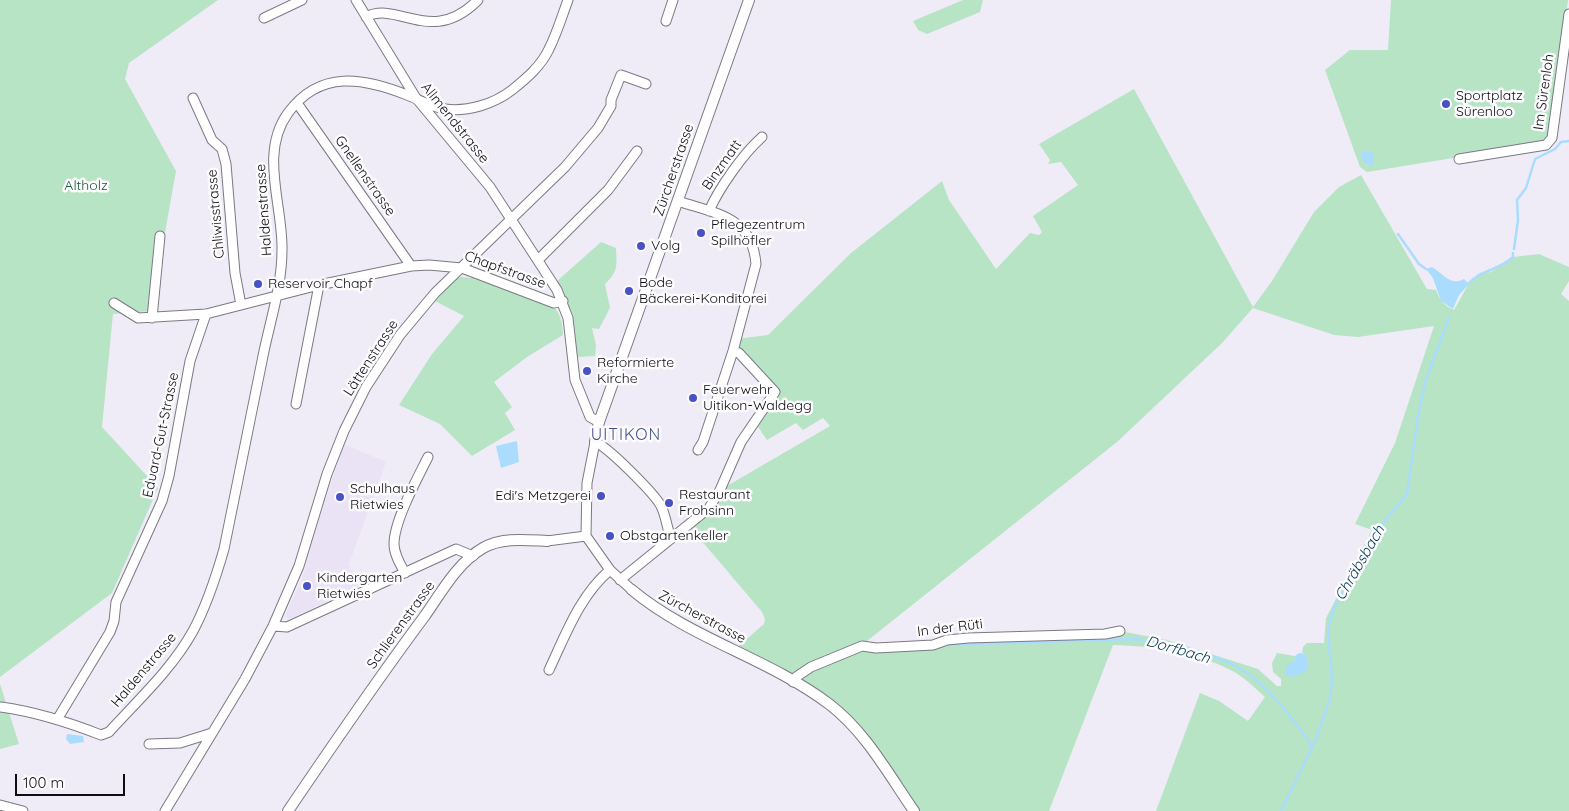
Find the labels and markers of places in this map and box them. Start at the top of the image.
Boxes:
place label: Sportplatz Sürenloo [1456,88,1523,120]
marker: Sportplatz Sürenloo [1440,98,1452,110]
place label: Pflegezentrum Spilhöfler [711,217,805,250]
marker: Pflegezentrum Spilhöfler [695,227,707,239]
place label: Volg [651,238,680,254]
marker: Volg [635,240,647,252]
place label: Bode Bäckerei-Konditorei [639,275,767,308]
place label: Reservoir Chapf [268,276,373,292]
marker: Reservoir Chapf [252,278,264,290]
marker: Bode Bäckerei-Konditorei [623,285,635,297]
place label: Reformierte Kirche [597,355,674,388]
marker: Reformierte Kirche [581,365,593,377]
place label: Feuerwehr Uitikon-Waldegg [703,382,812,414]
marker: Feuerwehr Uitikon-Waldegg [687,392,699,404]
place label: Schulhaus Rietwies [350,481,415,514]
place label: Restaurant Frohsinn [679,487,750,520]
place label: Edi's Metzgerei [495,488,591,504]
marker: Edi's Metzgerei [595,490,607,502]
marker: Schulhaus Rietwies [334,491,346,503]
marker: Restaurant Frohsinn [663,497,675,509]
place label: Obstgartenkeller [620,528,728,544]
marker: Obstgartenkeller [604,530,616,542]
place label: Kindergarten Rietwies [317,570,402,602]
marker: Kindergarten Rietwies [301,580,313,592]

